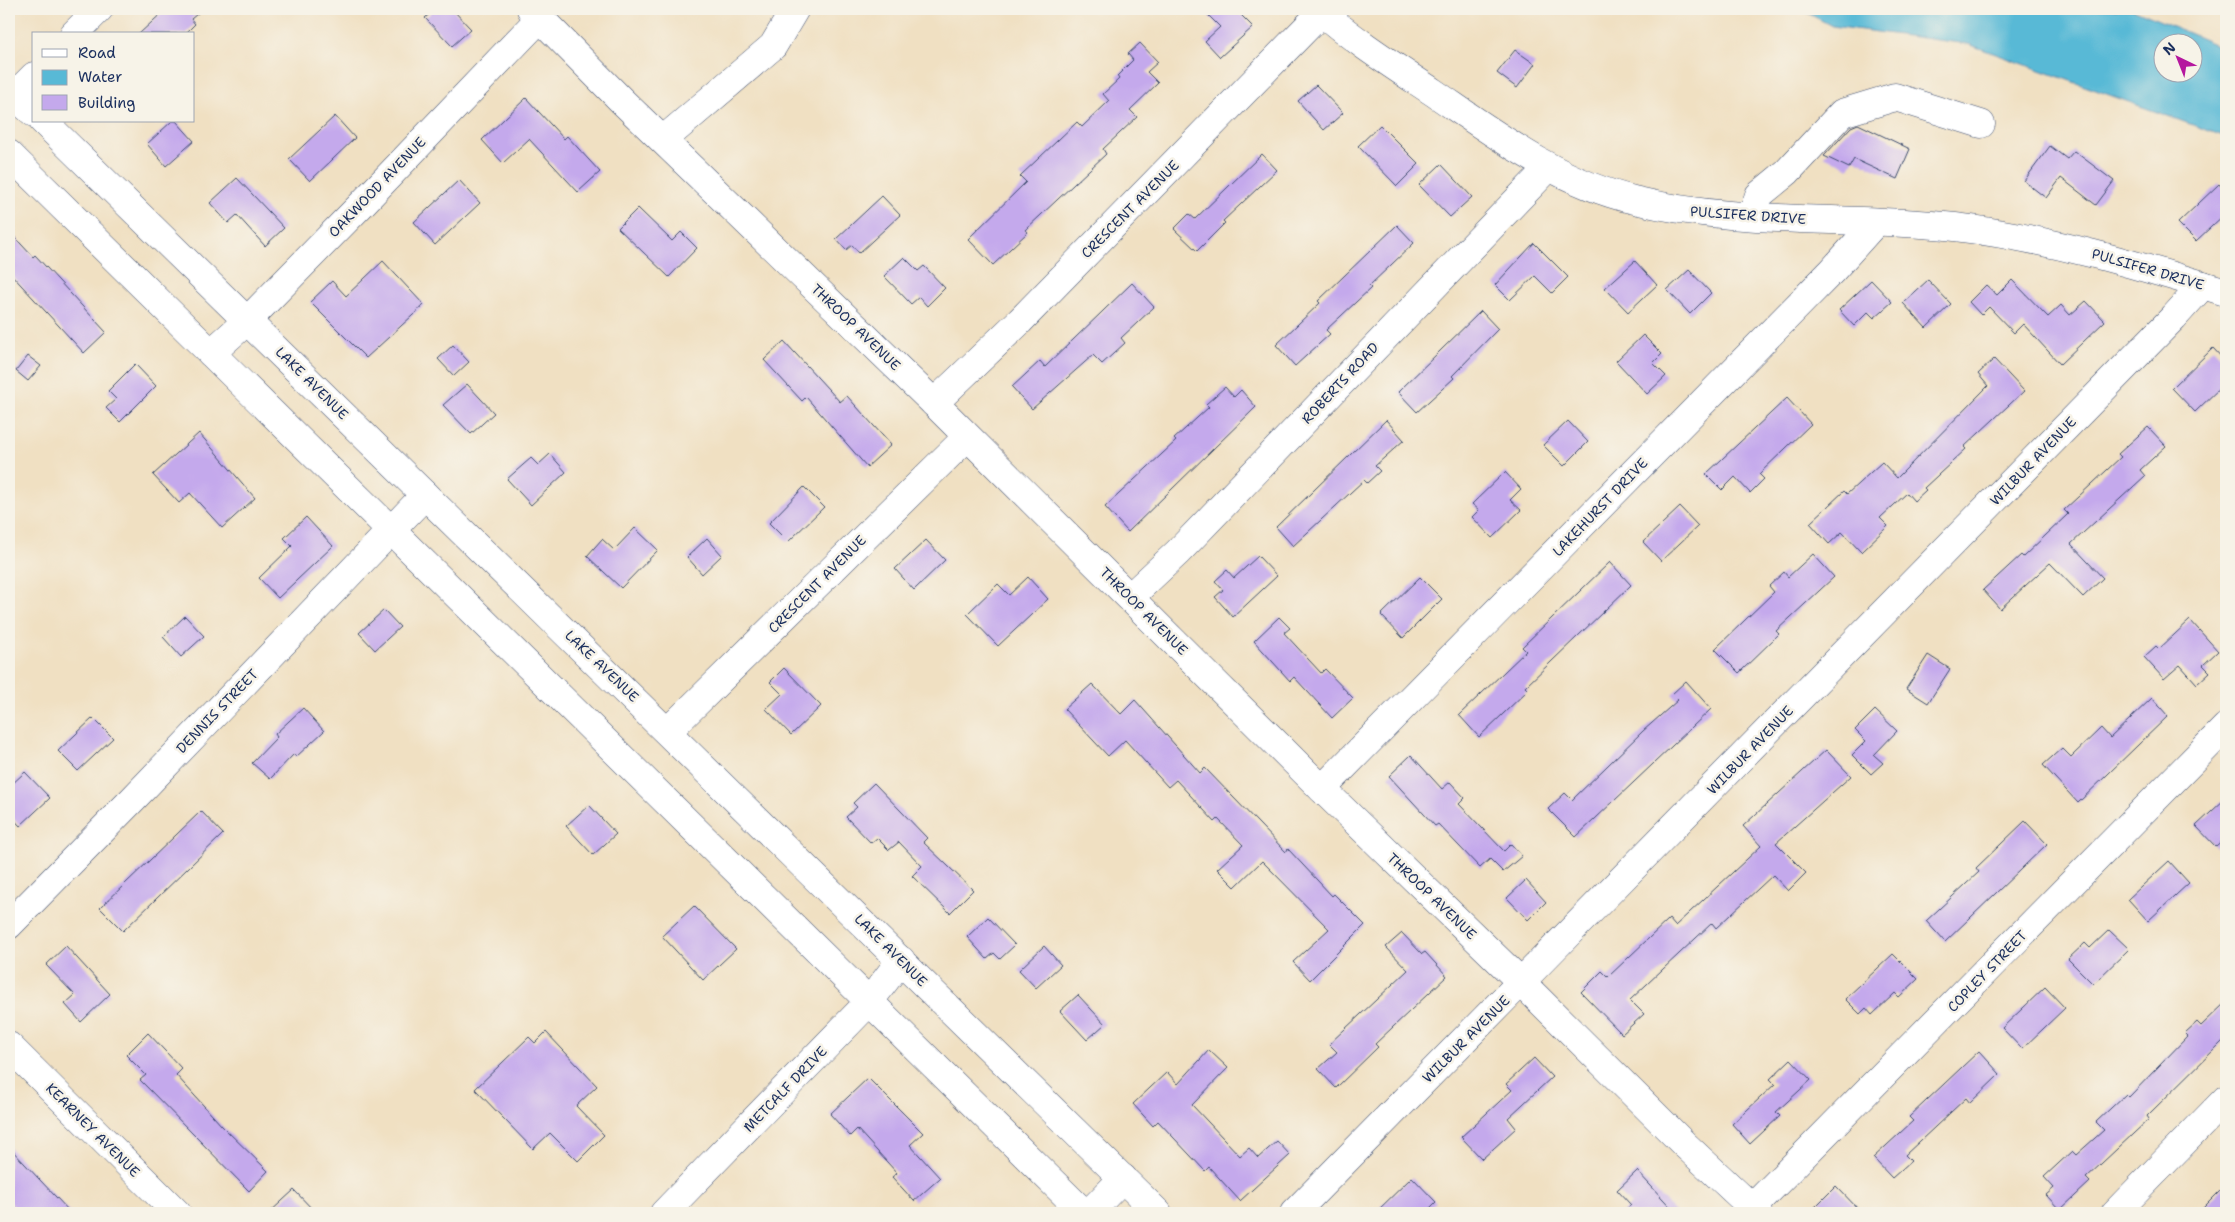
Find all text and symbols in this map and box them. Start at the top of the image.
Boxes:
legend [32,32,195,122]
north arrow [2152,32,2202,82]
text: N [2159,38,2179,59]
text: Road [78,43,116,63]
text: Water [78,67,122,87]
text: Building [78,93,135,113]
street label: OAKWOOD AVENUE [324,133,430,241]
street label: CRESCENT AVENUE [1077,156,1183,262]
street label: PULSIFER DRIVE [1689,202,1807,228]
street label: PULSIFER DRIVE [2090,244,2207,294]
street label: THROOP AVENUE [808,280,905,374]
street label: ROBERTS ROAD [1298,338,1382,428]
street label: LAKE AVENUE [272,343,352,423]
street label: WILBUR AVENUE [1986,413,2080,509]
street label: LAKEHURST DRIVE [1548,454,1652,560]
street label: CRESCENT AVENUE [764,531,870,637]
street label: THROOP AVENUE [1096,563,1192,659]
street label: LAKE AVENUE [561,626,643,706]
street label: DENNIS STREET [172,665,262,757]
street label: WILBUR AVENUE [1703,702,1797,798]
street label: THROOP AVENUE [1384,849,1481,943]
street label: LAKE AVENUE [851,910,931,990]
street label: COPLEY STREET [1943,926,2031,1016]
street label: WILBUR AVENUE [1418,991,1514,1087]
street label: METCALF DRIVE [739,1042,831,1136]
street label: KEARNEY AVENUE [42,1079,144,1181]

